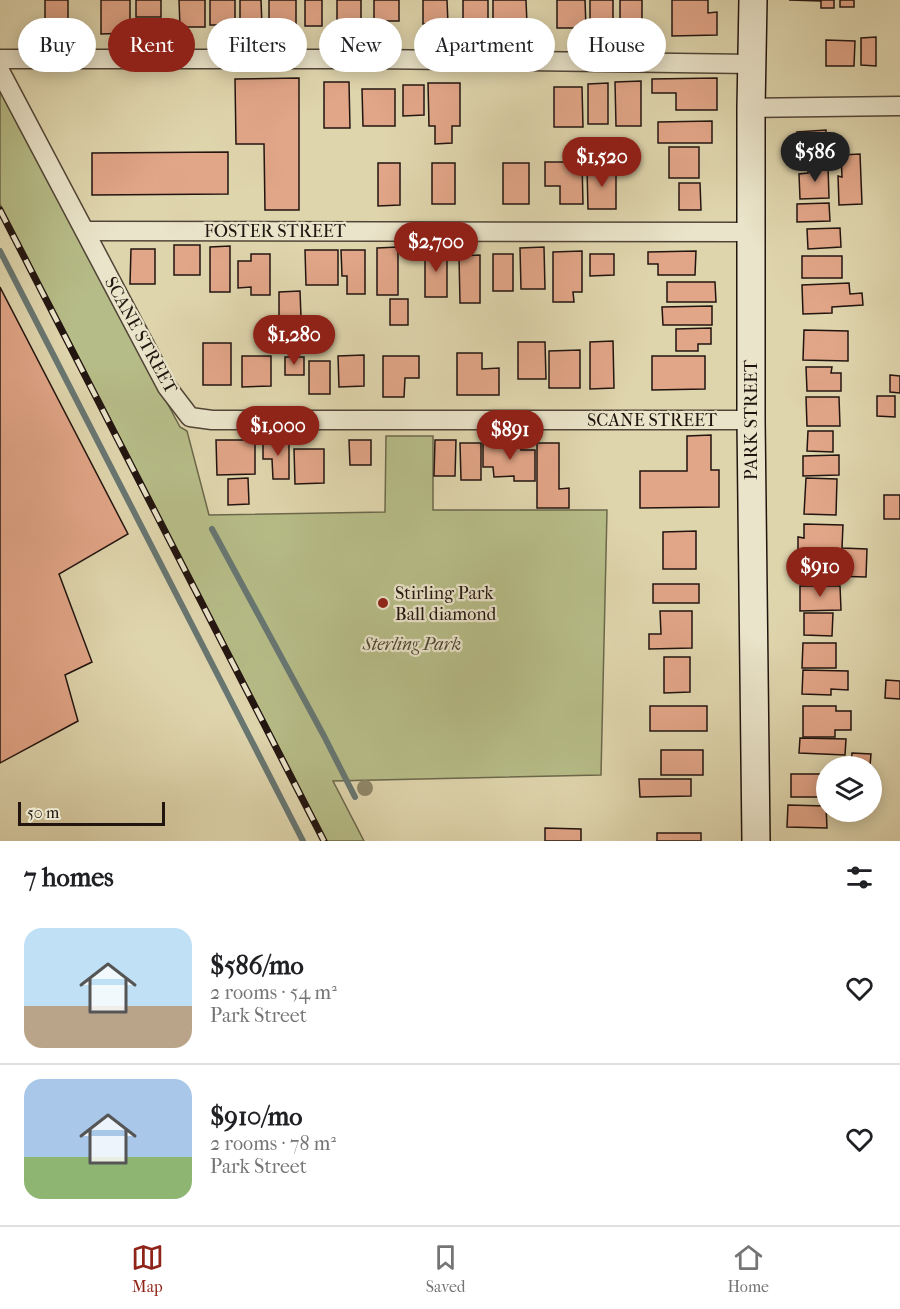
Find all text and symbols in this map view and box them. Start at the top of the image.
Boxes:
chip: Buy [18,18,96,72]
chip: Rent [108,18,195,72]
chip: Filters [207,18,307,72]
chip: New [319,18,402,72]
chip: Apartment [414,18,555,72]
chip: House [567,18,666,72]
pin: $586 [779,132,851,183]
pin: $1,520 [553,137,651,188]
text: $586 [795,140,835,163]
text: $1,520 [576,145,628,168]
street label: FOSTER STREET [204,221,347,242]
pin: $2,700 [387,222,485,273]
text: $2,700 [408,230,464,253]
street label: SCANE STREET [100,273,182,398]
pin: $1,280 [245,315,343,366]
text: $1,280 [267,323,321,346]
street label: PARK STREET [741,359,762,480]
pin: $1,000 [229,406,327,457]
pin: $891 [474,410,546,461]
street label: SCANE STREET [587,410,718,431]
text: $1,000 [250,414,306,437]
text: $891 [491,418,529,441]
pin: $910 [784,547,856,598]
text: $910 [800,555,840,578]
place label: Stirling Park Ball diamond [395,583,497,625]
marker: Stirling Park Ball diamond [376,596,390,610]
park label: Sterling Park [362,634,461,655]
map controls [816,756,882,822]
button: layers [816,756,882,822]
scale bar [18,799,165,826]
text: 50 m [27,803,59,822]
icon: filters [843,861,876,894]
text: 7 homes [24,862,114,893]
text: $586/mo [210,950,304,981]
icon: home [72,952,144,1024]
icon: heart [843,972,876,1005]
text: 2 rooms · 54 m² [210,981,337,1004]
text: Park Street [210,1004,307,1027]
text: $910/mo [210,1101,302,1132]
icon: home [72,1103,144,1175]
icon: heart [843,1123,876,1156]
text: 2 rooms · 78 m² [210,1132,336,1155]
text: Park Street [210,1155,307,1178]
tab: Map [131,1241,164,1296]
tab: Saved [426,1241,466,1296]
tab: Home [727,1241,769,1296]

